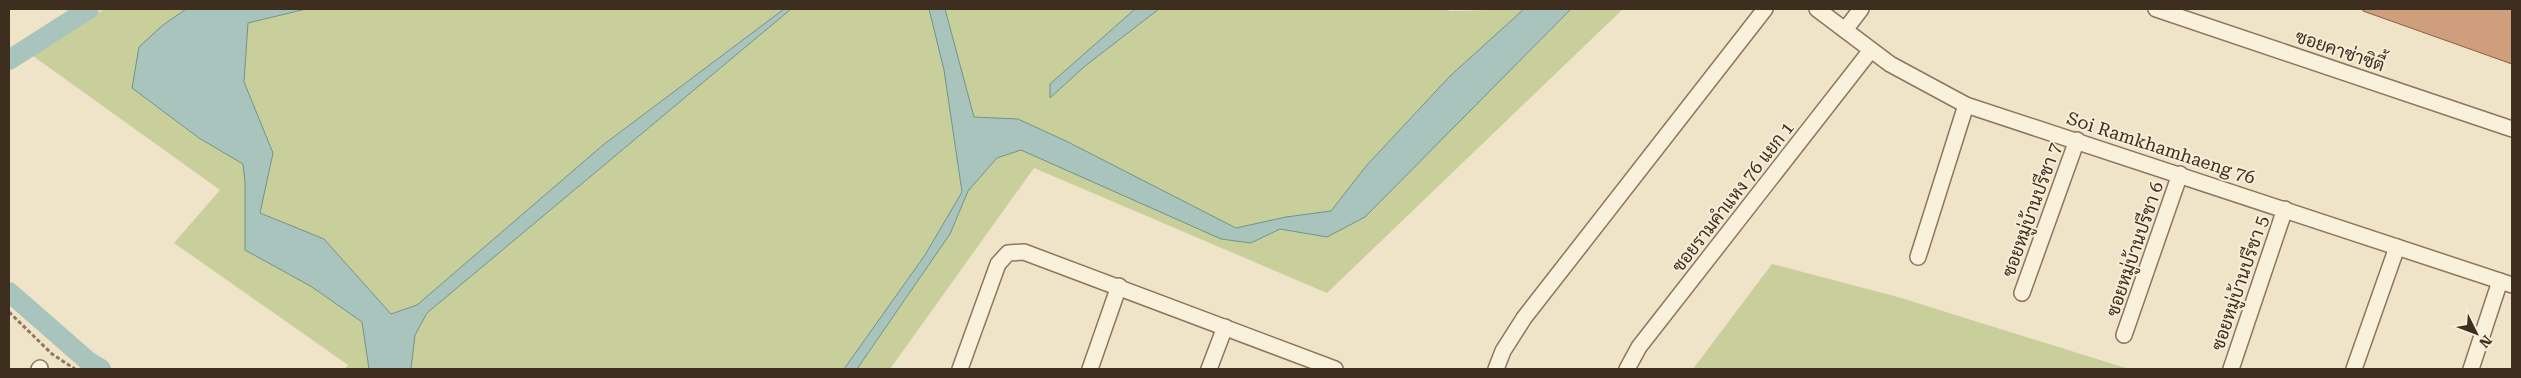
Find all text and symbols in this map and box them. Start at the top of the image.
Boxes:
street label: ซอยคาซ่าซิตี้ [2293,21,2390,76]
street label: Soi Ramkhamhaeng 76 [2064,107,2258,188]
street label: ซอยรามคำแหง 76 แยก 1 [1667,117,1798,276]
street label: ซอยหมู่บ้านปรีชา 7 [1996,139,2068,281]
street label: ซอยหมู่บ้านปรีชา 6 [2100,178,2170,320]
street label: ซอยหมู่บ้านปรีชา 5 [2205,212,2275,354]
north arrow [2451,308,2501,358]
text: N [2476,332,2495,351]

